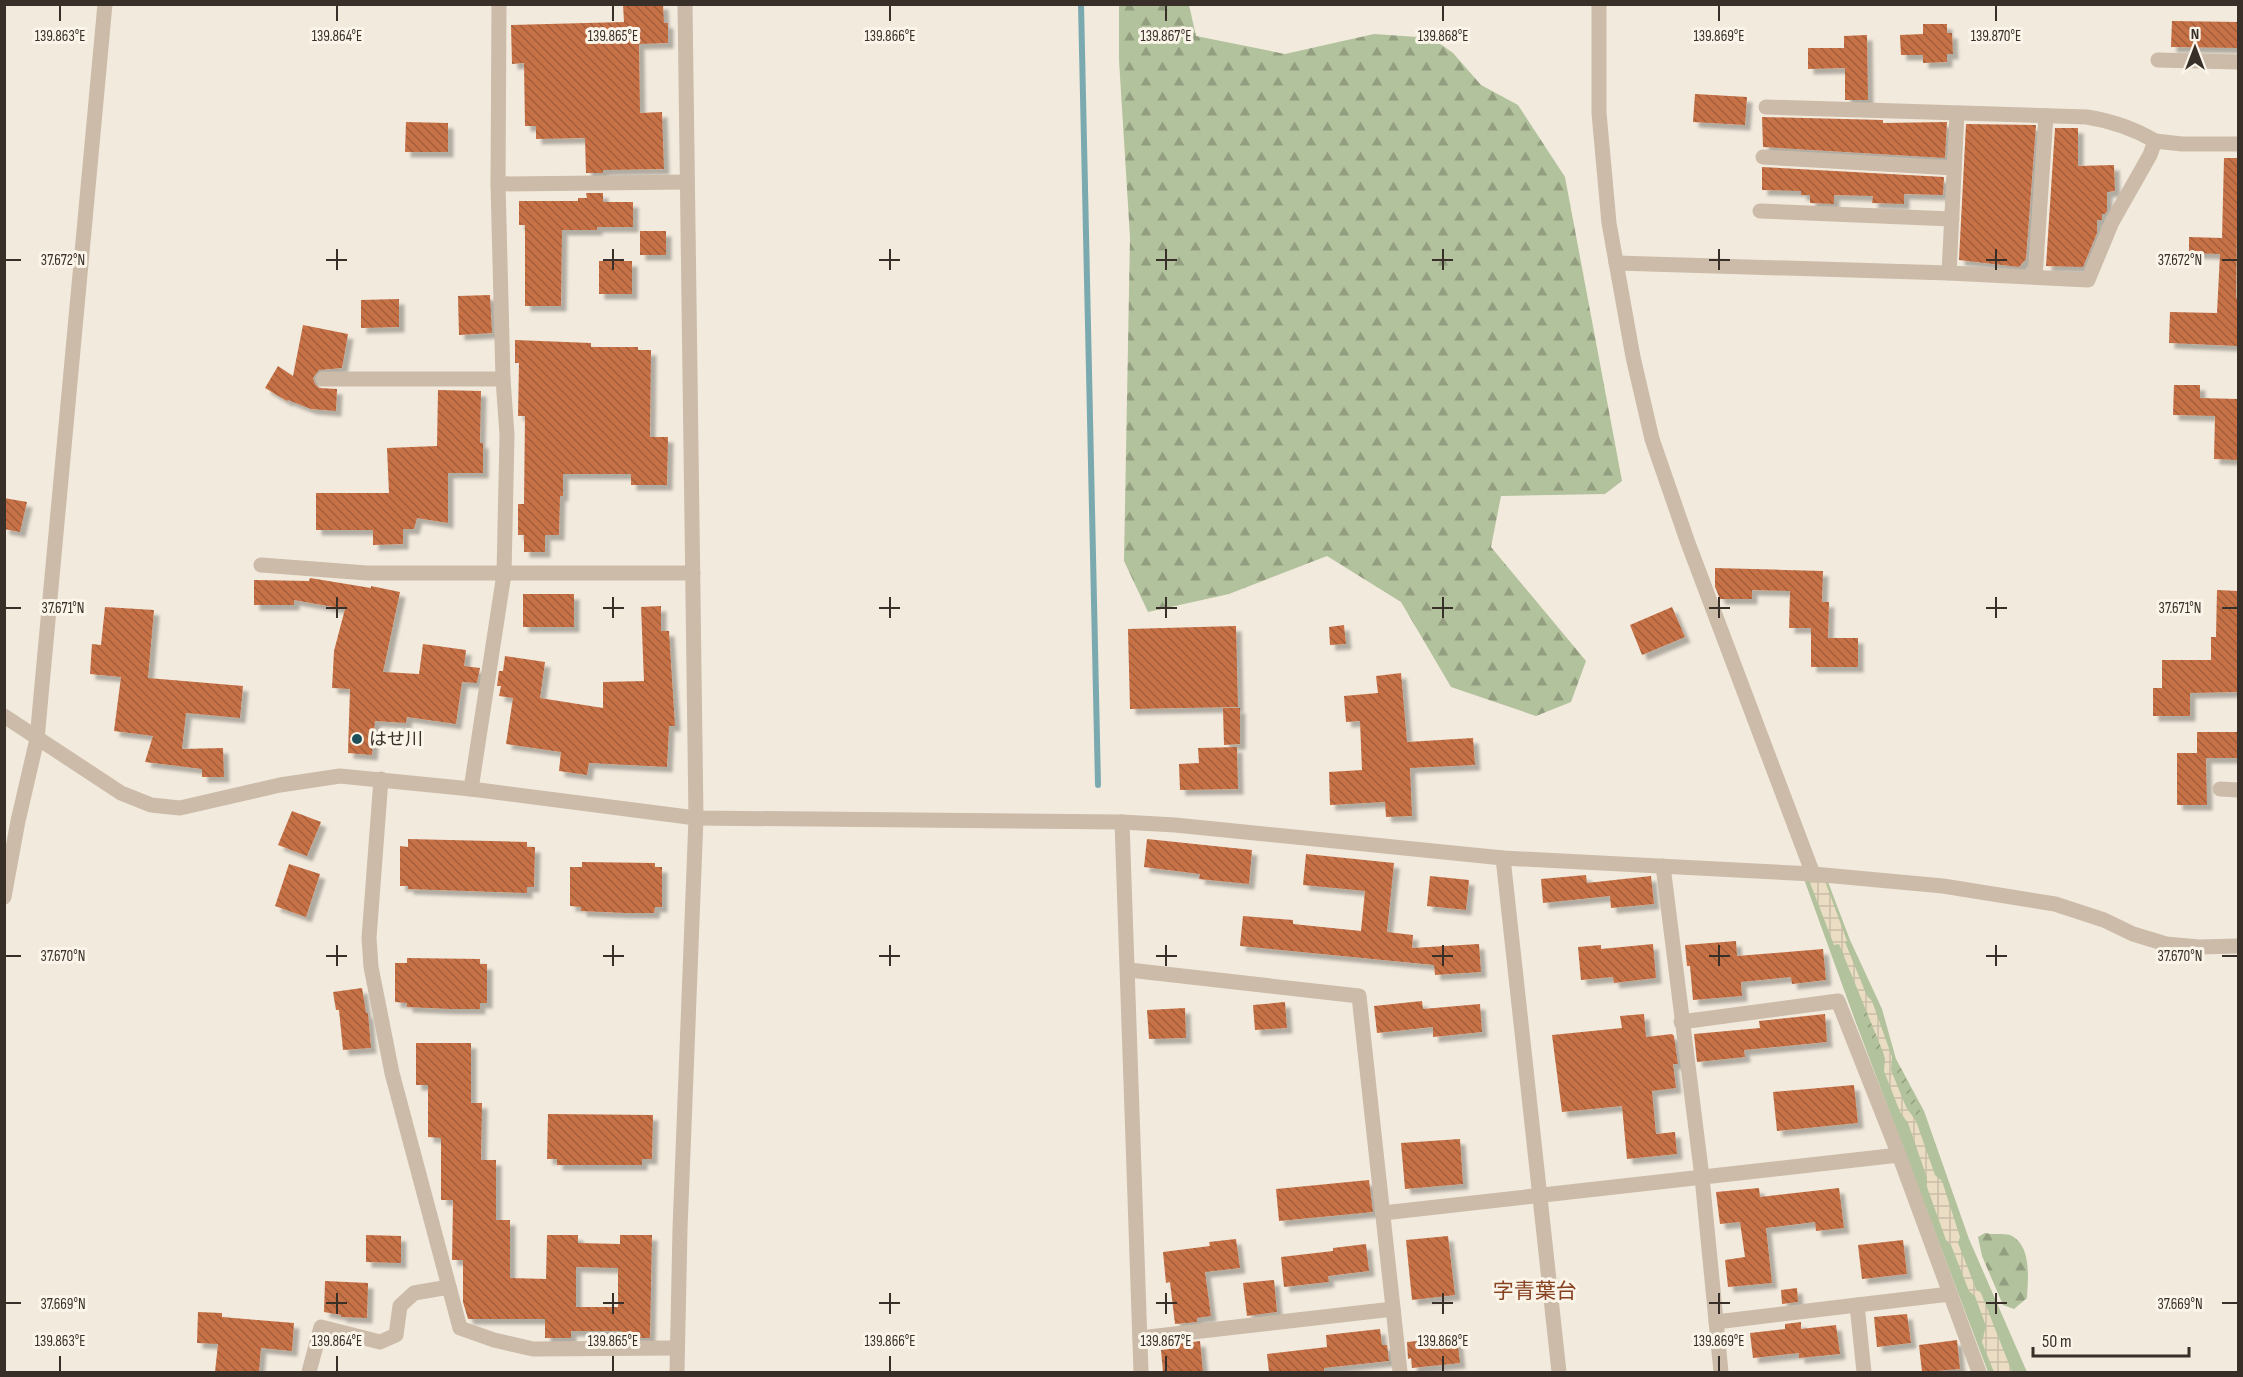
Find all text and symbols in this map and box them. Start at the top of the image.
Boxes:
north arrow [2165,18,2225,78]
text: N [2191,25,2199,44]
text: 139.863°E [35,27,85,46]
text: 139.864°E [312,27,362,46]
text: 139.865°E [588,27,638,46]
text: 139.866°E [865,27,915,46]
text: 139.867°E [1141,27,1191,46]
text: 139.868°E [1418,27,1468,46]
text: 139.869°E [1694,27,1744,46]
text: 139.870°E [1971,27,2021,46]
text: 37.672°N [41,251,85,270]
text: 37.672°N [2158,251,2202,270]
text: 37.671°N [42,599,84,618]
text: 37.671°N [2159,599,2201,618]
place label: はせ川 [369,729,423,750]
marker: はせ川 [350,732,364,746]
text: 37.670°N [41,947,85,966]
text: 37.670°N [2158,947,2202,966]
district label: 字青葉台 [1493,1279,1577,1304]
text: 37.669°N [40,1295,86,1314]
text: 37.669°N [2157,1295,2203,1314]
scale bar [2033,1320,2189,1358]
text: 50 m [2042,1331,2072,1352]
text: 139.863°E [35,1332,85,1351]
text: 139.864°E [312,1332,362,1351]
text: 139.865°E [588,1332,638,1351]
text: 139.866°E [865,1332,915,1351]
text: 139.867°E [1141,1332,1191,1351]
text: 139.868°E [1418,1332,1468,1351]
text: 139.869°E [1694,1332,1744,1351]

